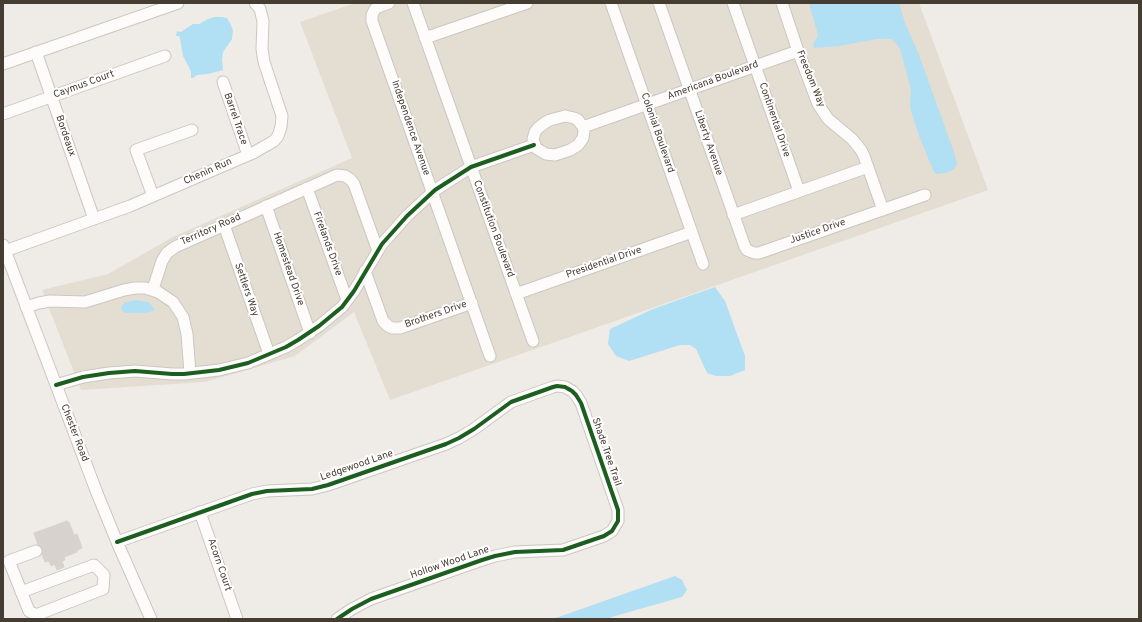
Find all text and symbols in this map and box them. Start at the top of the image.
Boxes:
street label: Freedom Way [793,49,827,109]
street label: Americana Boulevard [666,59,760,103]
street label: Caymus Court [52,68,116,102]
street label: Independence Avenue [388,79,432,177]
street label: Continental Drive [756,81,792,159]
street label: Barrel Trace [220,91,250,147]
street label: Colonial Boulevard [638,91,676,175]
street label: Liberty Avenue [691,109,725,177]
street label: Bordeaux [52,114,78,158]
street label: Chenin Run [182,156,234,188]
street label: Constitution Boulevard [470,179,516,279]
street label: Firelands Drive [310,210,344,278]
street label: Territory Road [179,211,243,249]
street label: Justice Drive [788,217,848,247]
street label: Homestead Drive [270,231,306,307]
street label: Presidential Drive [565,244,643,282]
street label: Settlers Way [231,262,261,318]
street label: Brothers Drive [403,299,469,331]
street label: Chester Road [58,403,90,463]
street label: Shade Tree Trail [589,416,623,488]
street label: Ledgewood Lane [319,448,395,484]
street label: Acorn Court [204,537,234,593]
street label: Hollow Wood Lane [409,544,491,582]

